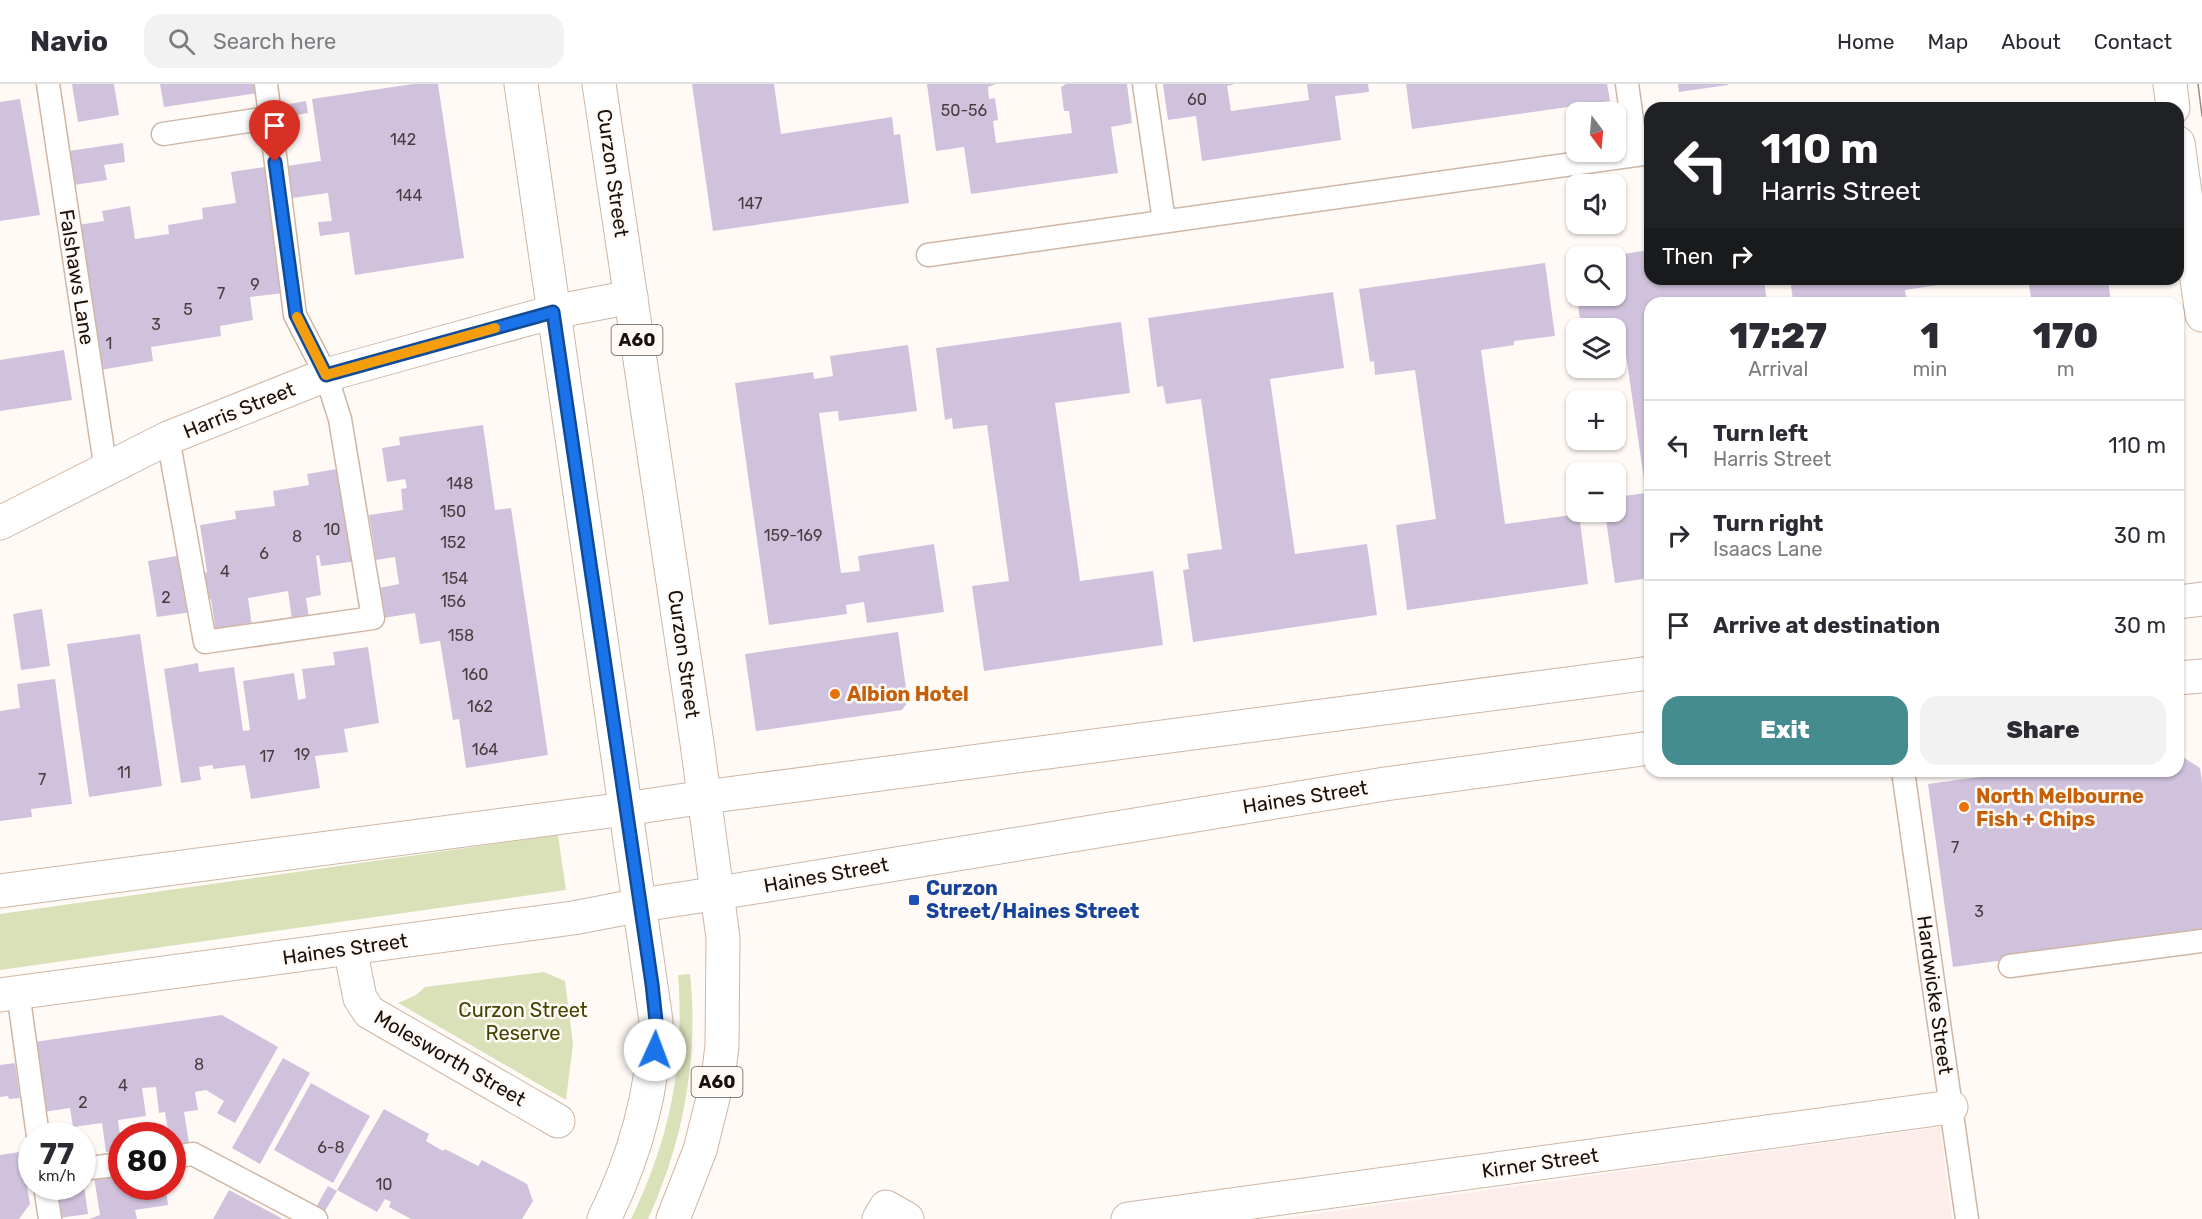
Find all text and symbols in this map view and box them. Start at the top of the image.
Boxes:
search box [144,14,564,68]
text: Navio [30,25,108,58]
icon: search [165,25,198,58]
text: Search here [213,28,336,55]
text: Home [1837,29,1894,54]
text: Map [1927,29,1968,54]
text: About [2001,29,2061,54]
text: Contact [2094,29,2172,54]
house number: 60 [1187,90,1207,109]
pin [249,100,300,162]
house number: 50-56 [941,101,988,120]
north arrow [1566,102,1626,162]
map controls [1566,102,1626,522]
street label: Curzon Street [592,107,634,239]
icon: arrive [258,109,291,142]
text: 110 m [1761,124,1879,174]
icon: left [1662,126,1740,204]
house number: 142 [390,130,416,149]
button: sound [1566,174,1626,234]
text: Harris Street [1761,175,1921,207]
house number: 144 [396,186,422,205]
house number: 147 [738,194,762,213]
street label: Falshaws Lane [54,208,100,346]
icon: right [1725,240,1758,273]
text: Then [1662,243,1713,270]
button: search [1566,246,1626,306]
house number: 9 [250,275,260,294]
house number: 7 [217,284,225,303]
house number: 5 [183,300,193,319]
text: 17:27 [1730,314,1827,357]
text: 1 [1920,314,1939,357]
text: 170 [2033,314,2098,357]
house number: 3 [151,315,161,334]
button: layers [1566,318,1626,378]
road number: A60 [612,325,662,355]
house number: 1 [106,334,112,353]
text: Arrival [1748,357,1808,381]
text: min [1913,357,1947,381]
text: m [2057,357,2075,381]
street label: Harris Street [180,377,298,443]
button: + [1566,390,1626,450]
text: Turn left [1713,420,1808,447]
icon: left [1662,429,1695,462]
text: 110 m [2108,432,2166,459]
text: Harris Street [1713,447,1831,471]
button: − [1566,462,1626,522]
house number: 148 [447,474,473,493]
house number: 150 [440,502,466,521]
text: Turn right [1713,510,1823,537]
icon: right [1662,519,1695,552]
house number: 10 [323,520,341,539]
text: 30 m [2114,522,2166,549]
house number: 159-169 [764,526,822,545]
house number: 8 [292,527,302,546]
house number: 152 [440,533,466,552]
text: Isaacs Lane [1713,537,1823,561]
house number: 6 [259,544,269,563]
house number: 4 [220,562,230,581]
house number: 154 [442,569,468,588]
house number: 2 [161,588,171,607]
street label: Curzon Street [663,588,705,720]
house number: 156 [440,592,466,611]
icon: arrive [1662,609,1695,642]
text: Arrive at destination [1713,612,1940,639]
text: 30 m [2114,612,2166,639]
house number: 158 [448,626,474,645]
house number: 160 [462,665,488,684]
place label: Albion Hotel [847,682,969,706]
marker: Albion Hotel [828,687,842,701]
button: Exit [1662,696,1908,765]
button: Share [1920,696,2166,765]
house number: 162 [467,697,493,716]
house number: 164 [472,740,498,759]
house number: 19 [294,745,310,764]
house number: 17 [259,747,275,766]
house number: 11 [117,763,131,782]
house number: 7 [38,770,46,789]
street label: Haines Street [1241,775,1369,819]
place label: North Melbourne Fish + Chips [1976,784,2144,831]
marker: North Melbourne Fish + Chips [1957,800,1971,814]
house number: 7 [1951,838,1959,857]
street label: Haines Street [762,852,890,898]
place label: Curzon Street/Haines Street [926,876,1139,923]
marker: Curzon Street/Haines Street [907,893,921,907]
house number: 3 [1974,902,1984,921]
street label: Hardwicke Street [1912,914,1958,1076]
street label: Haines Street [281,928,409,970]
park label: Curzon Street Reserve [458,998,588,1045]
street label: Molesworth Street [370,1005,530,1111]
position arrow [623,1018,687,1082]
house number: 8 [194,1055,204,1074]
road number: A60 [692,1067,742,1097]
house number: 4 [118,1076,128,1095]
house number: 2 [78,1093,88,1112]
speed limit sign: 80 [108,1122,186,1200]
text: 77 [40,1136,74,1172]
house number: 6-8 [317,1138,345,1157]
street label: Kirner Street [1480,1143,1600,1183]
text: km/h [38,1167,76,1185]
house number: 10 [375,1175,393,1194]

